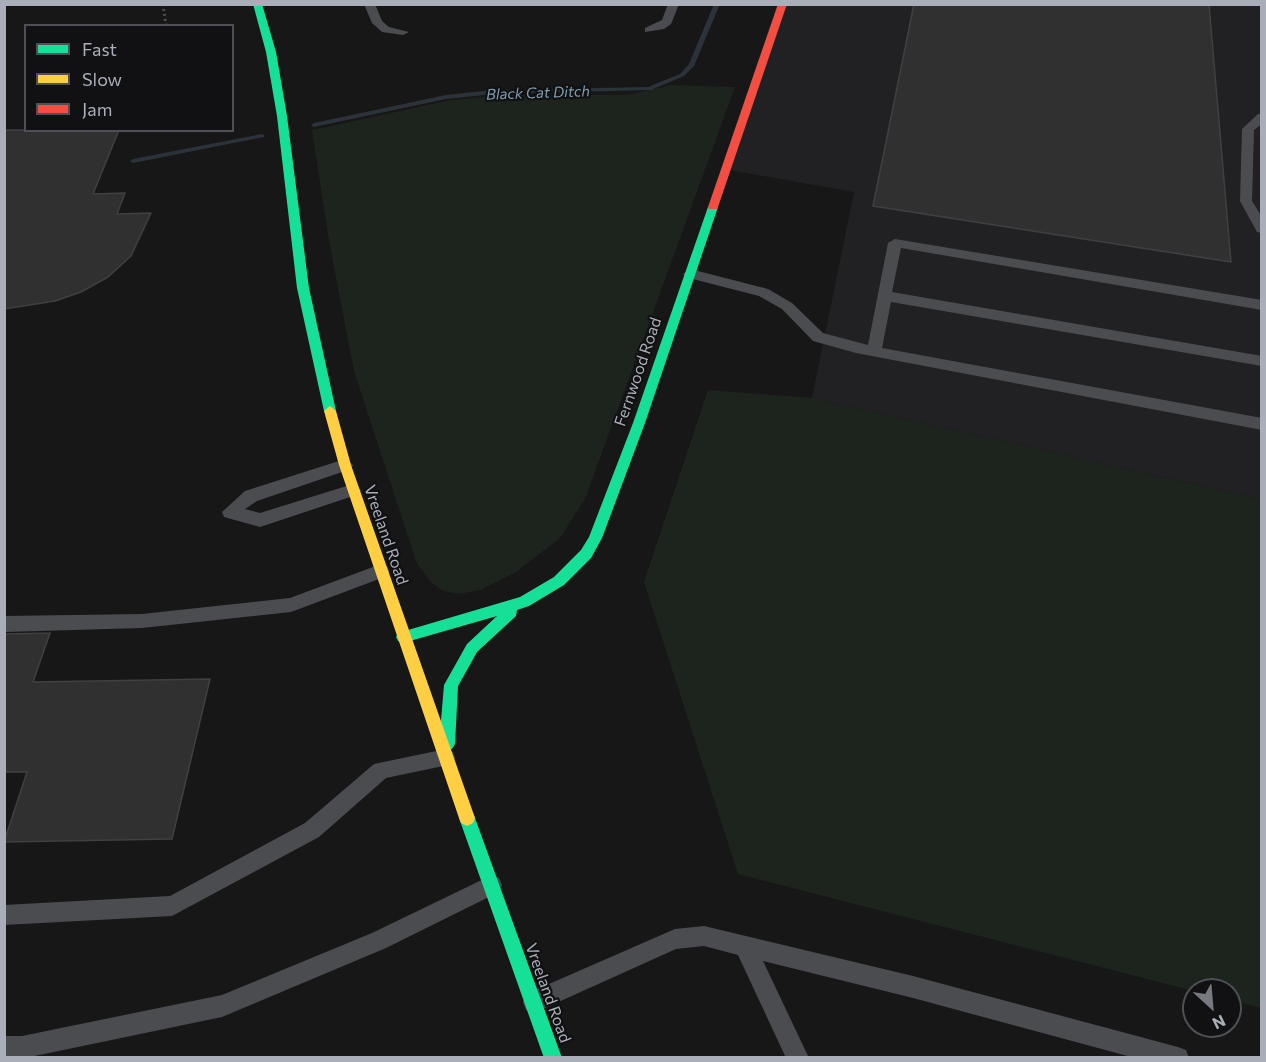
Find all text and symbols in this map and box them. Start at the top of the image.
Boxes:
legend [24,24,234,132]
text: Fast [82,38,117,60]
text: Slow [82,68,122,90]
water label: Black Cat Ditch [486,82,590,104]
text: Jam [82,98,112,120]
street label: Fernwood Road [610,315,666,429]
street label: Vreeland Road [360,482,412,588]
street label: Vreeland Road [521,941,575,1045]
north arrow [1182,978,1242,1038]
text: N [1210,1012,1229,1034]

